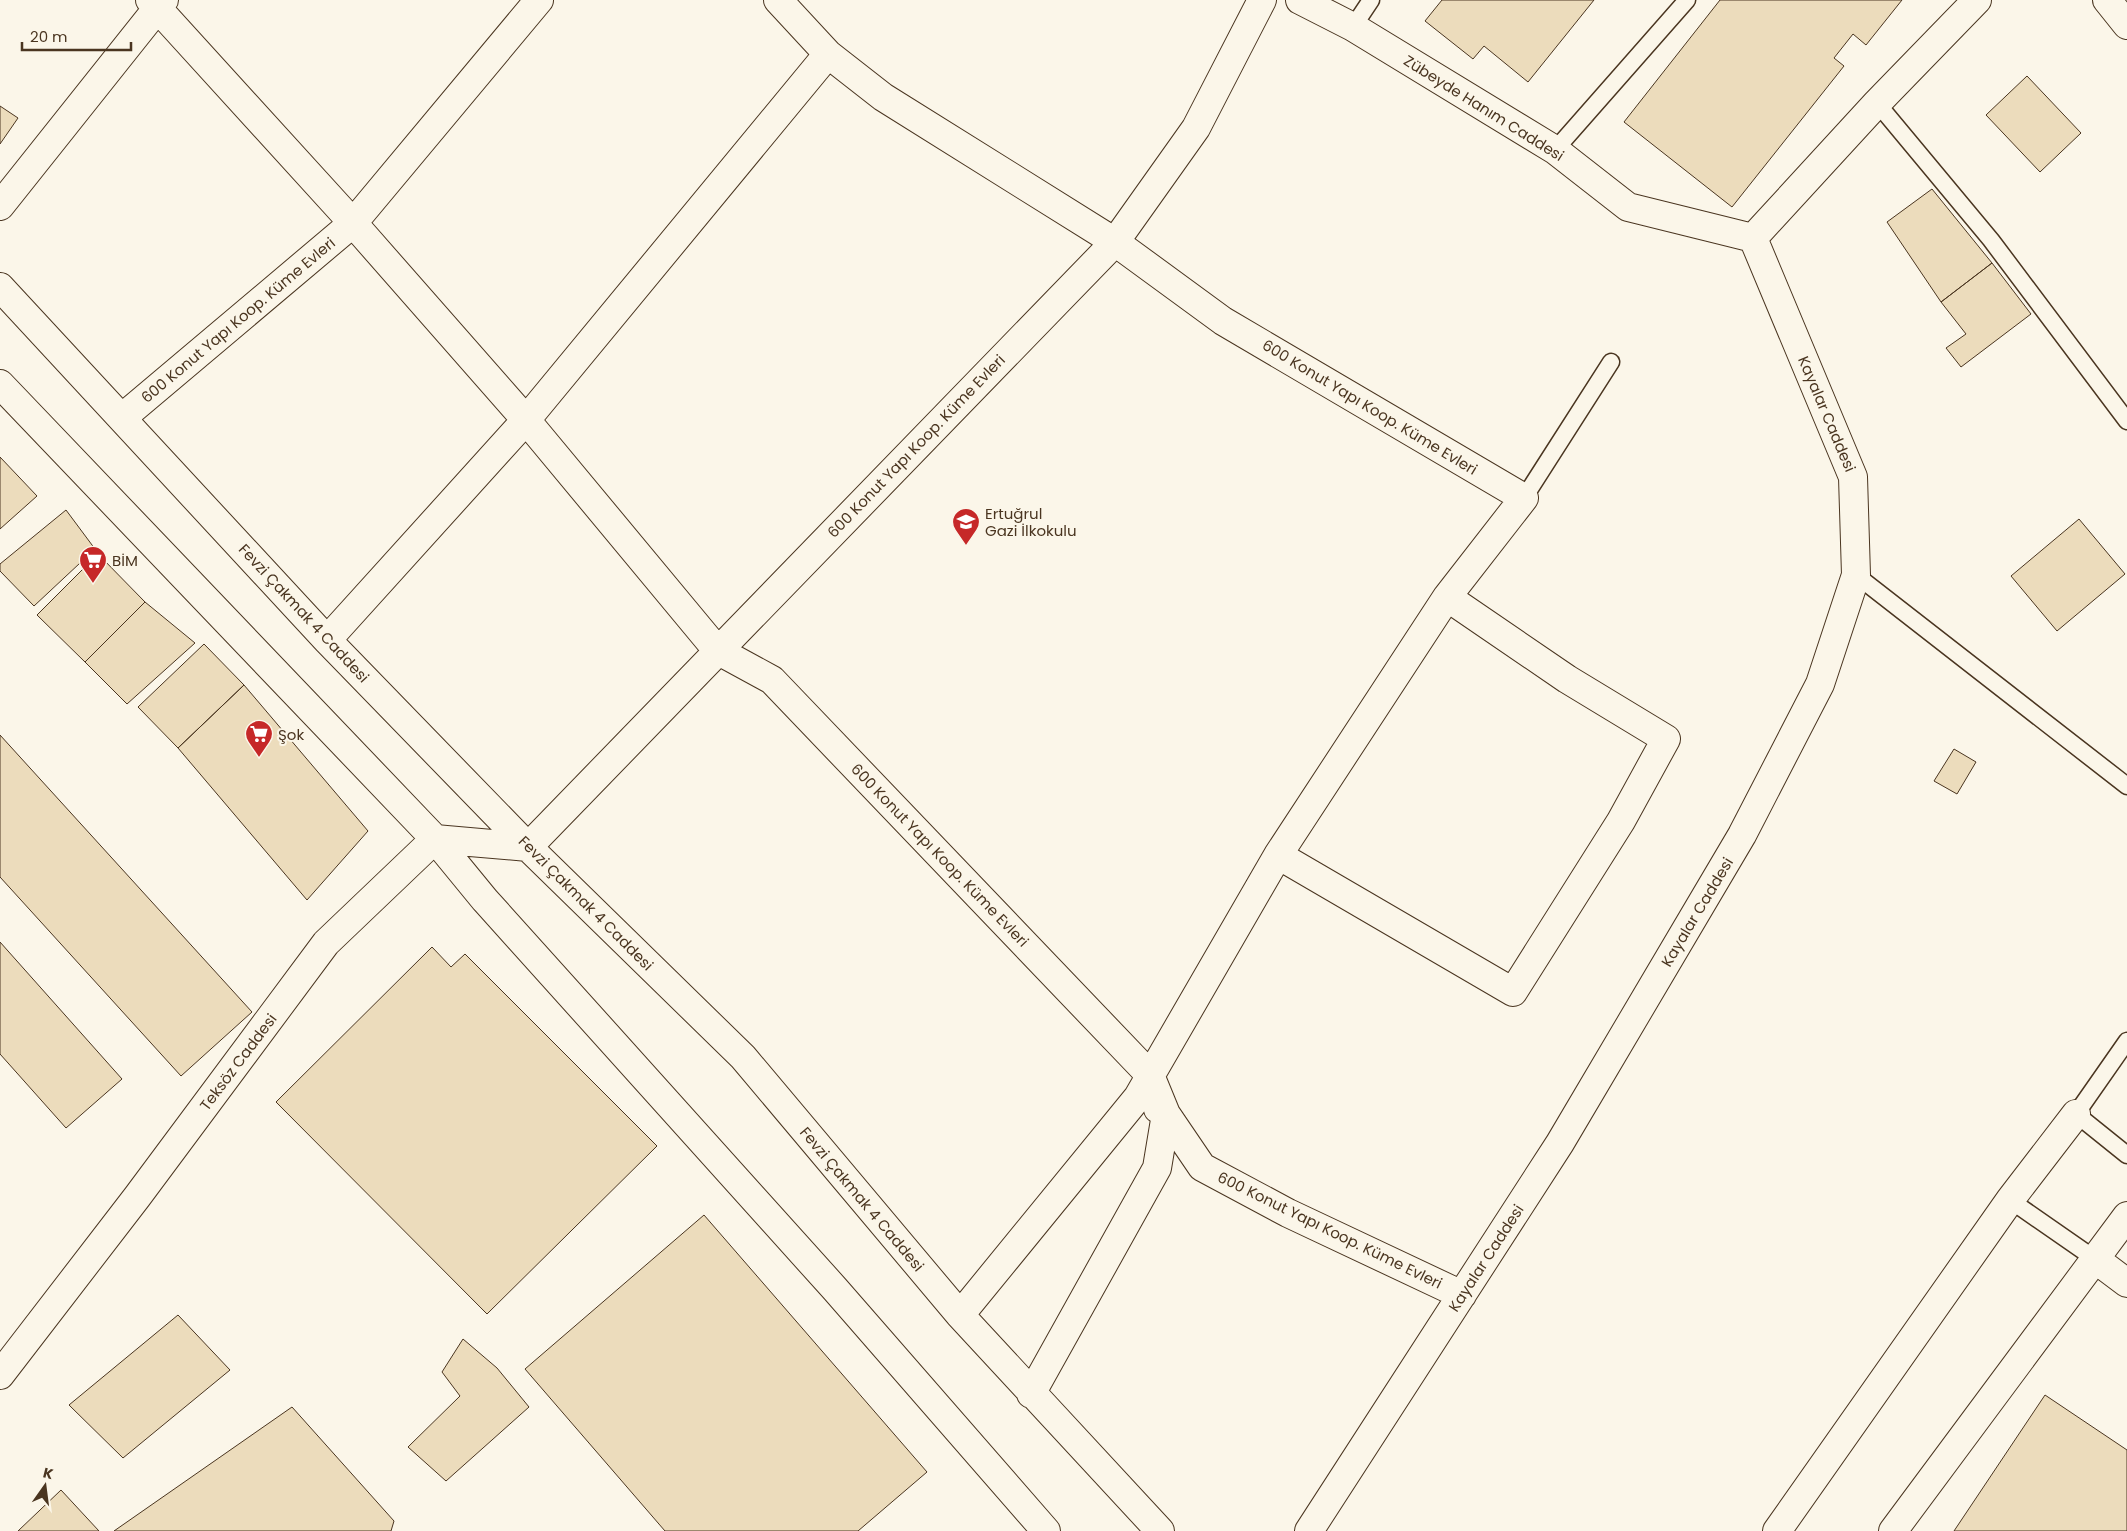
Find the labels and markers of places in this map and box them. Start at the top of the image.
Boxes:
place label: Ertuğrul Gazi İlkokulu [985,503,1077,541]
school or university icon: Ertuğrul Gazi İlkokulu [951,507,981,546]
supermarket icon: BİM [78,545,108,584]
place label: BİM [112,550,138,571]
supermarket icon: Şok [244,719,274,758]
place label: Şok [278,724,304,745]

